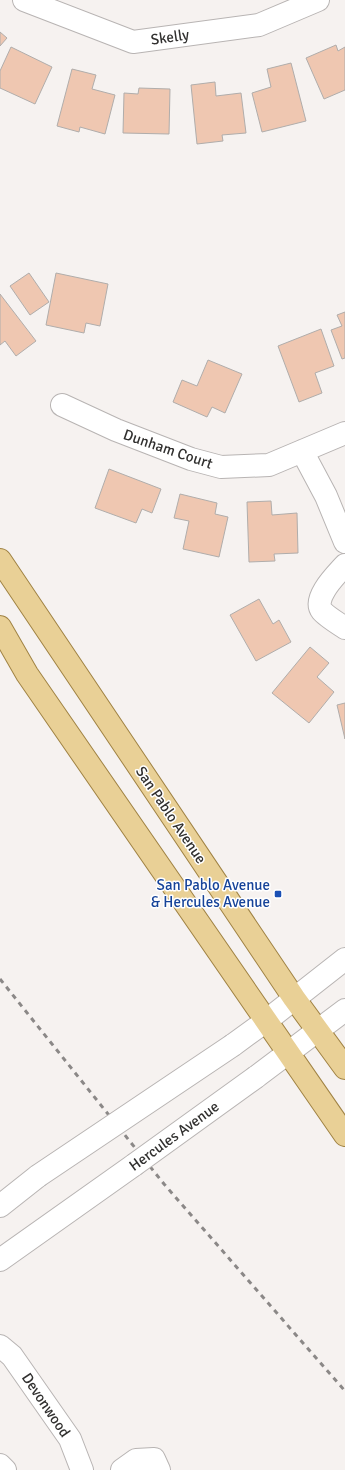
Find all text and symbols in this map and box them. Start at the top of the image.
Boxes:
street label: Skelly [150,25,190,49]
street label: Dunham Court [121,425,215,473]
street label: San Pablo Avenue [132,763,210,867]
place label: San Pablo Avenue & Hercules Avenue [151,876,270,911]
marker: San Pablo Avenue & Hercules Avenue [273,889,283,899]
street label: Hercules Avenue [126,1097,222,1175]
street label: Devonwood [18,1369,74,1441]

